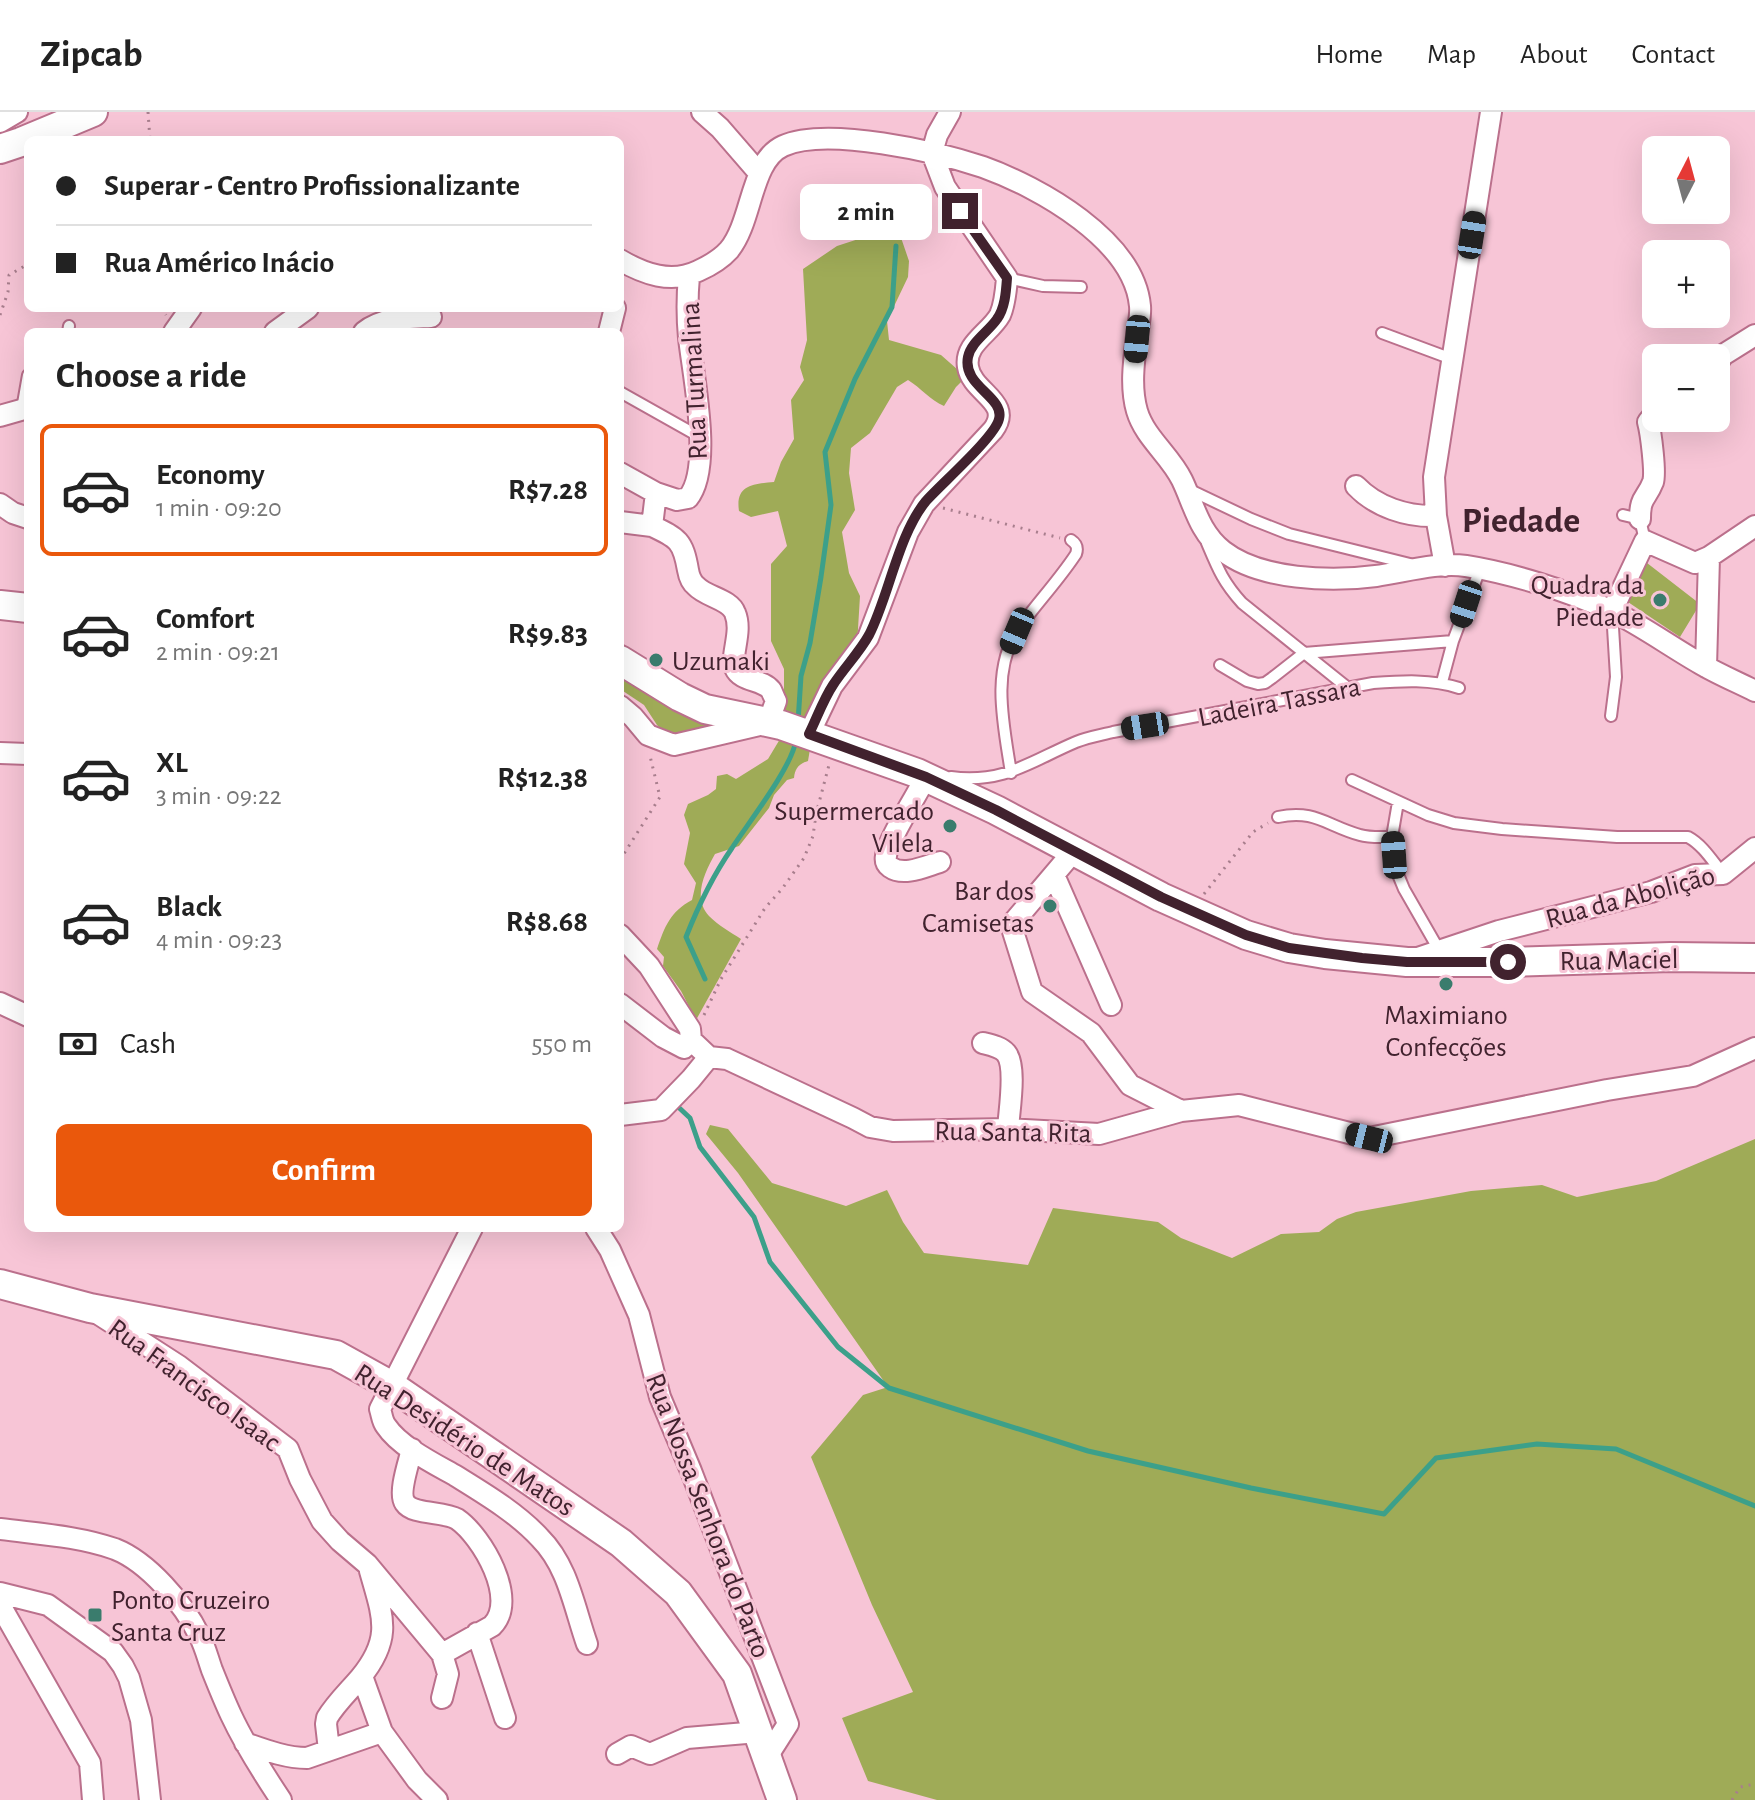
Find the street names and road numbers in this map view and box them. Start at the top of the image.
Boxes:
street label: Rua Turmalina [677,301,713,460]
street label: Ladeira Tassara [1196,673,1363,732]
street label: Rua da Abolição [1543,862,1718,934]
street label: Rua Maciel [1559,946,1679,976]
street label: Rua Santa Rita [934,1118,1092,1148]
street label: Rua Francisco Isaac [103,1314,285,1457]
street label: Rua Desidério de Matos [349,1359,579,1522]
street label: Rua Nossa Senhora do Parto [640,1370,774,1662]

